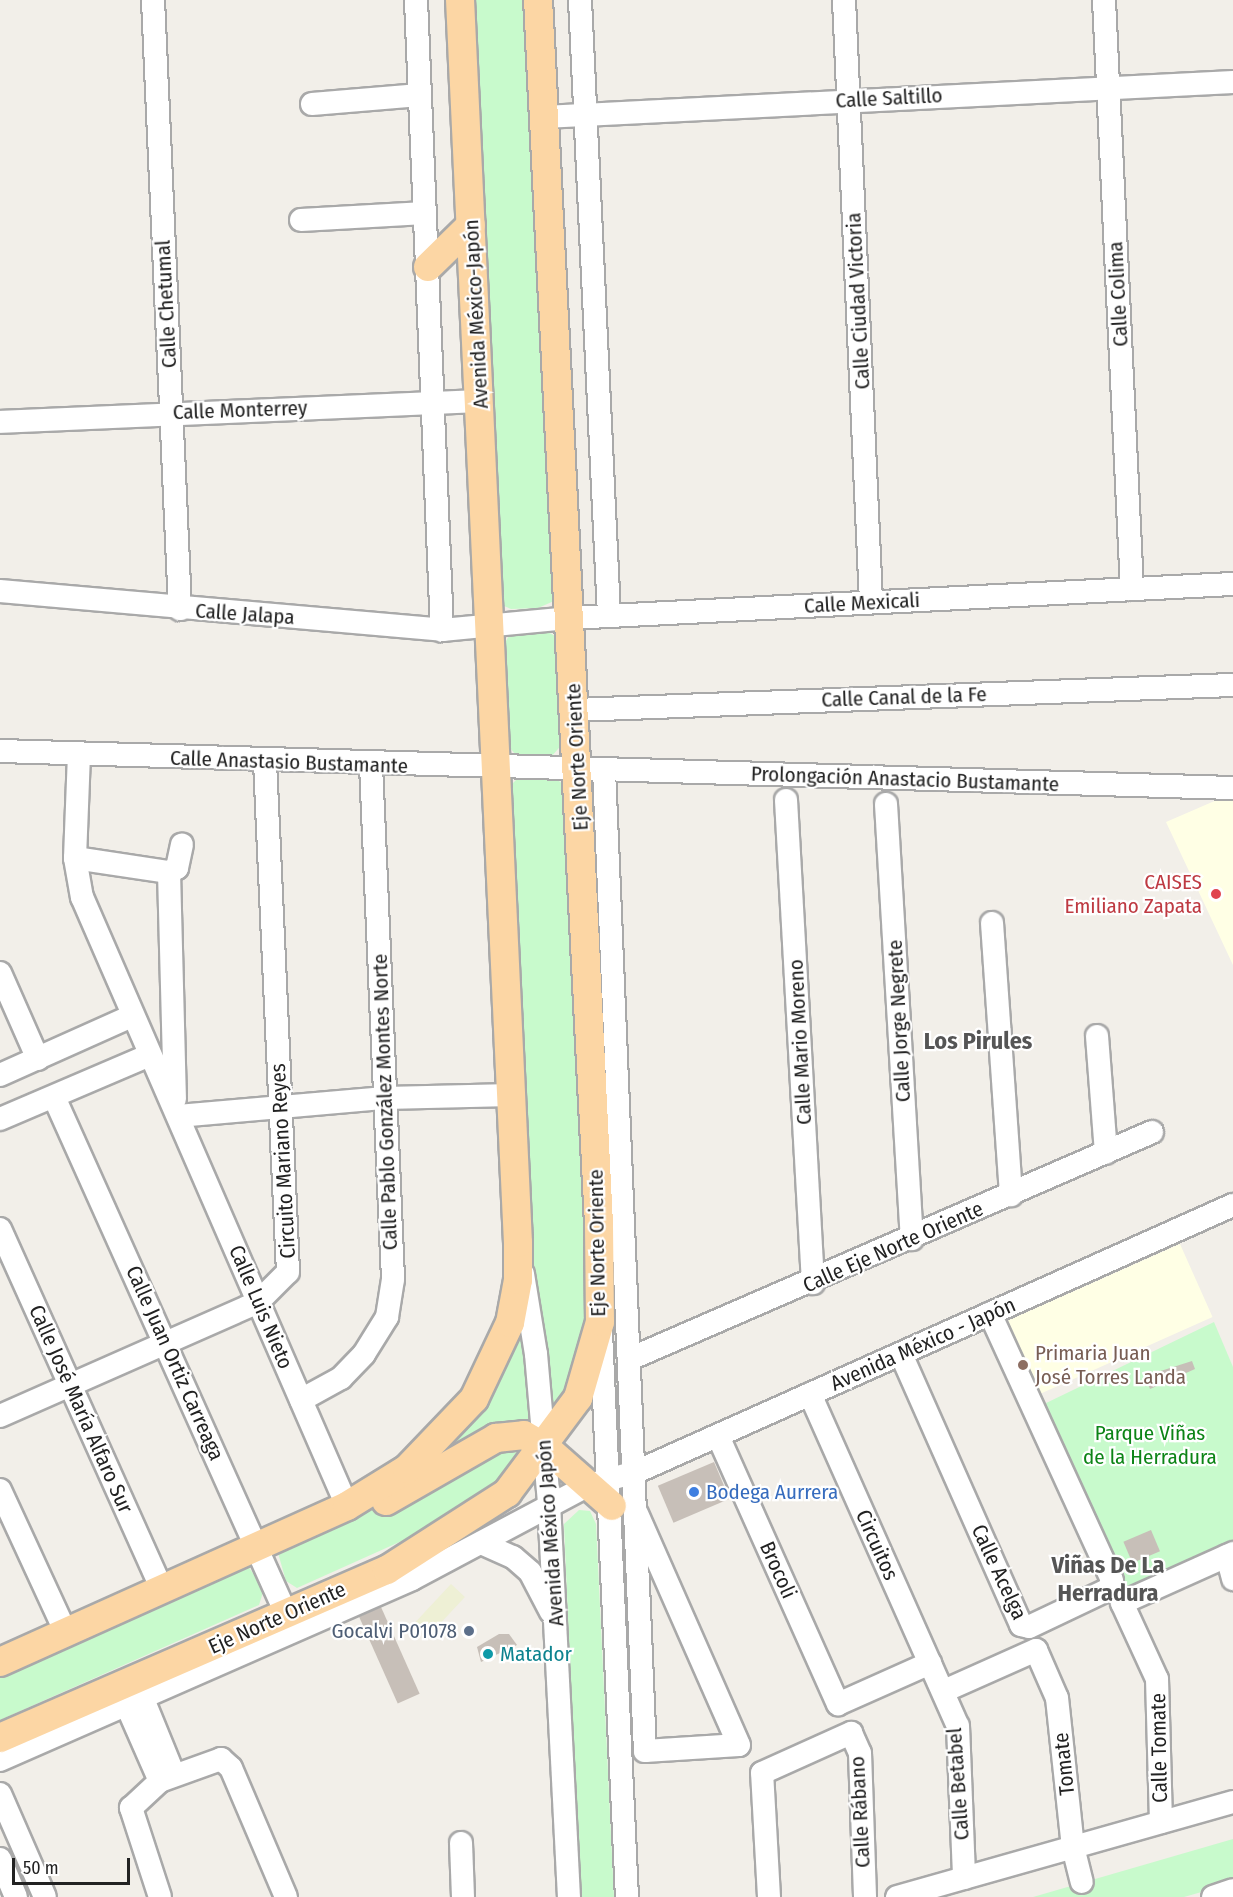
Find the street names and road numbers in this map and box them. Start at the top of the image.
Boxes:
street label: Calle Saltillo [835,83,943,113]
street label: Calle Ciudad Victoria [841,212,875,390]
street label: Avenida México-Japón [458,219,494,409]
street label: Calle Chetumal [150,239,182,369]
street label: Calle Colima [1103,241,1133,347]
street label: Calle Monterrey [172,395,308,425]
street label: Calle Mexicali [803,587,921,619]
street label: Calle Jalapa [194,598,296,630]
street label: Calle Canal de la Fe [821,682,987,712]
street label: Eje Norte Oriente [561,683,593,831]
street label: Calle Anastasio Bustamante [170,745,408,779]
street label: Prolongación Anastacio Bustamante [750,761,1060,797]
street label: Calle Jorge Negrete [882,939,916,1103]
street label: Calle Pablo González Montes Norte [367,953,403,1251]
street label: Calle Mario Moreno [783,959,817,1125]
street label: Circuito Mariano Reyes [265,1063,301,1259]
street label: Eje Norte Oriente [583,1169,611,1317]
street label: Calle Eje Norte Oriente [799,1196,987,1298]
street label: Calle Luis Nieto [224,1241,298,1373]
street label: Calle Juan Ortiz Carreaga [121,1262,229,1464]
street label: Avenida México - Japón [827,1292,1019,1396]
street label: Calle José María Alfaro Sur [24,1301,138,1517]
street label: Avenida México Japón [531,1439,569,1627]
street label: Circuitos [850,1506,904,1584]
street label: Calle Acelga [966,1520,1032,1624]
street label: Brocoli [754,1538,802,1602]
street label: Eje Norte Oriente [204,1576,350,1660]
street label: Calle Tomate [1145,1693,1173,1803]
street label: Calle Betabel [941,1727,975,1841]
street label: Tomate [1048,1731,1080,1797]
street label: Calle Rábano [844,1756,876,1868]

